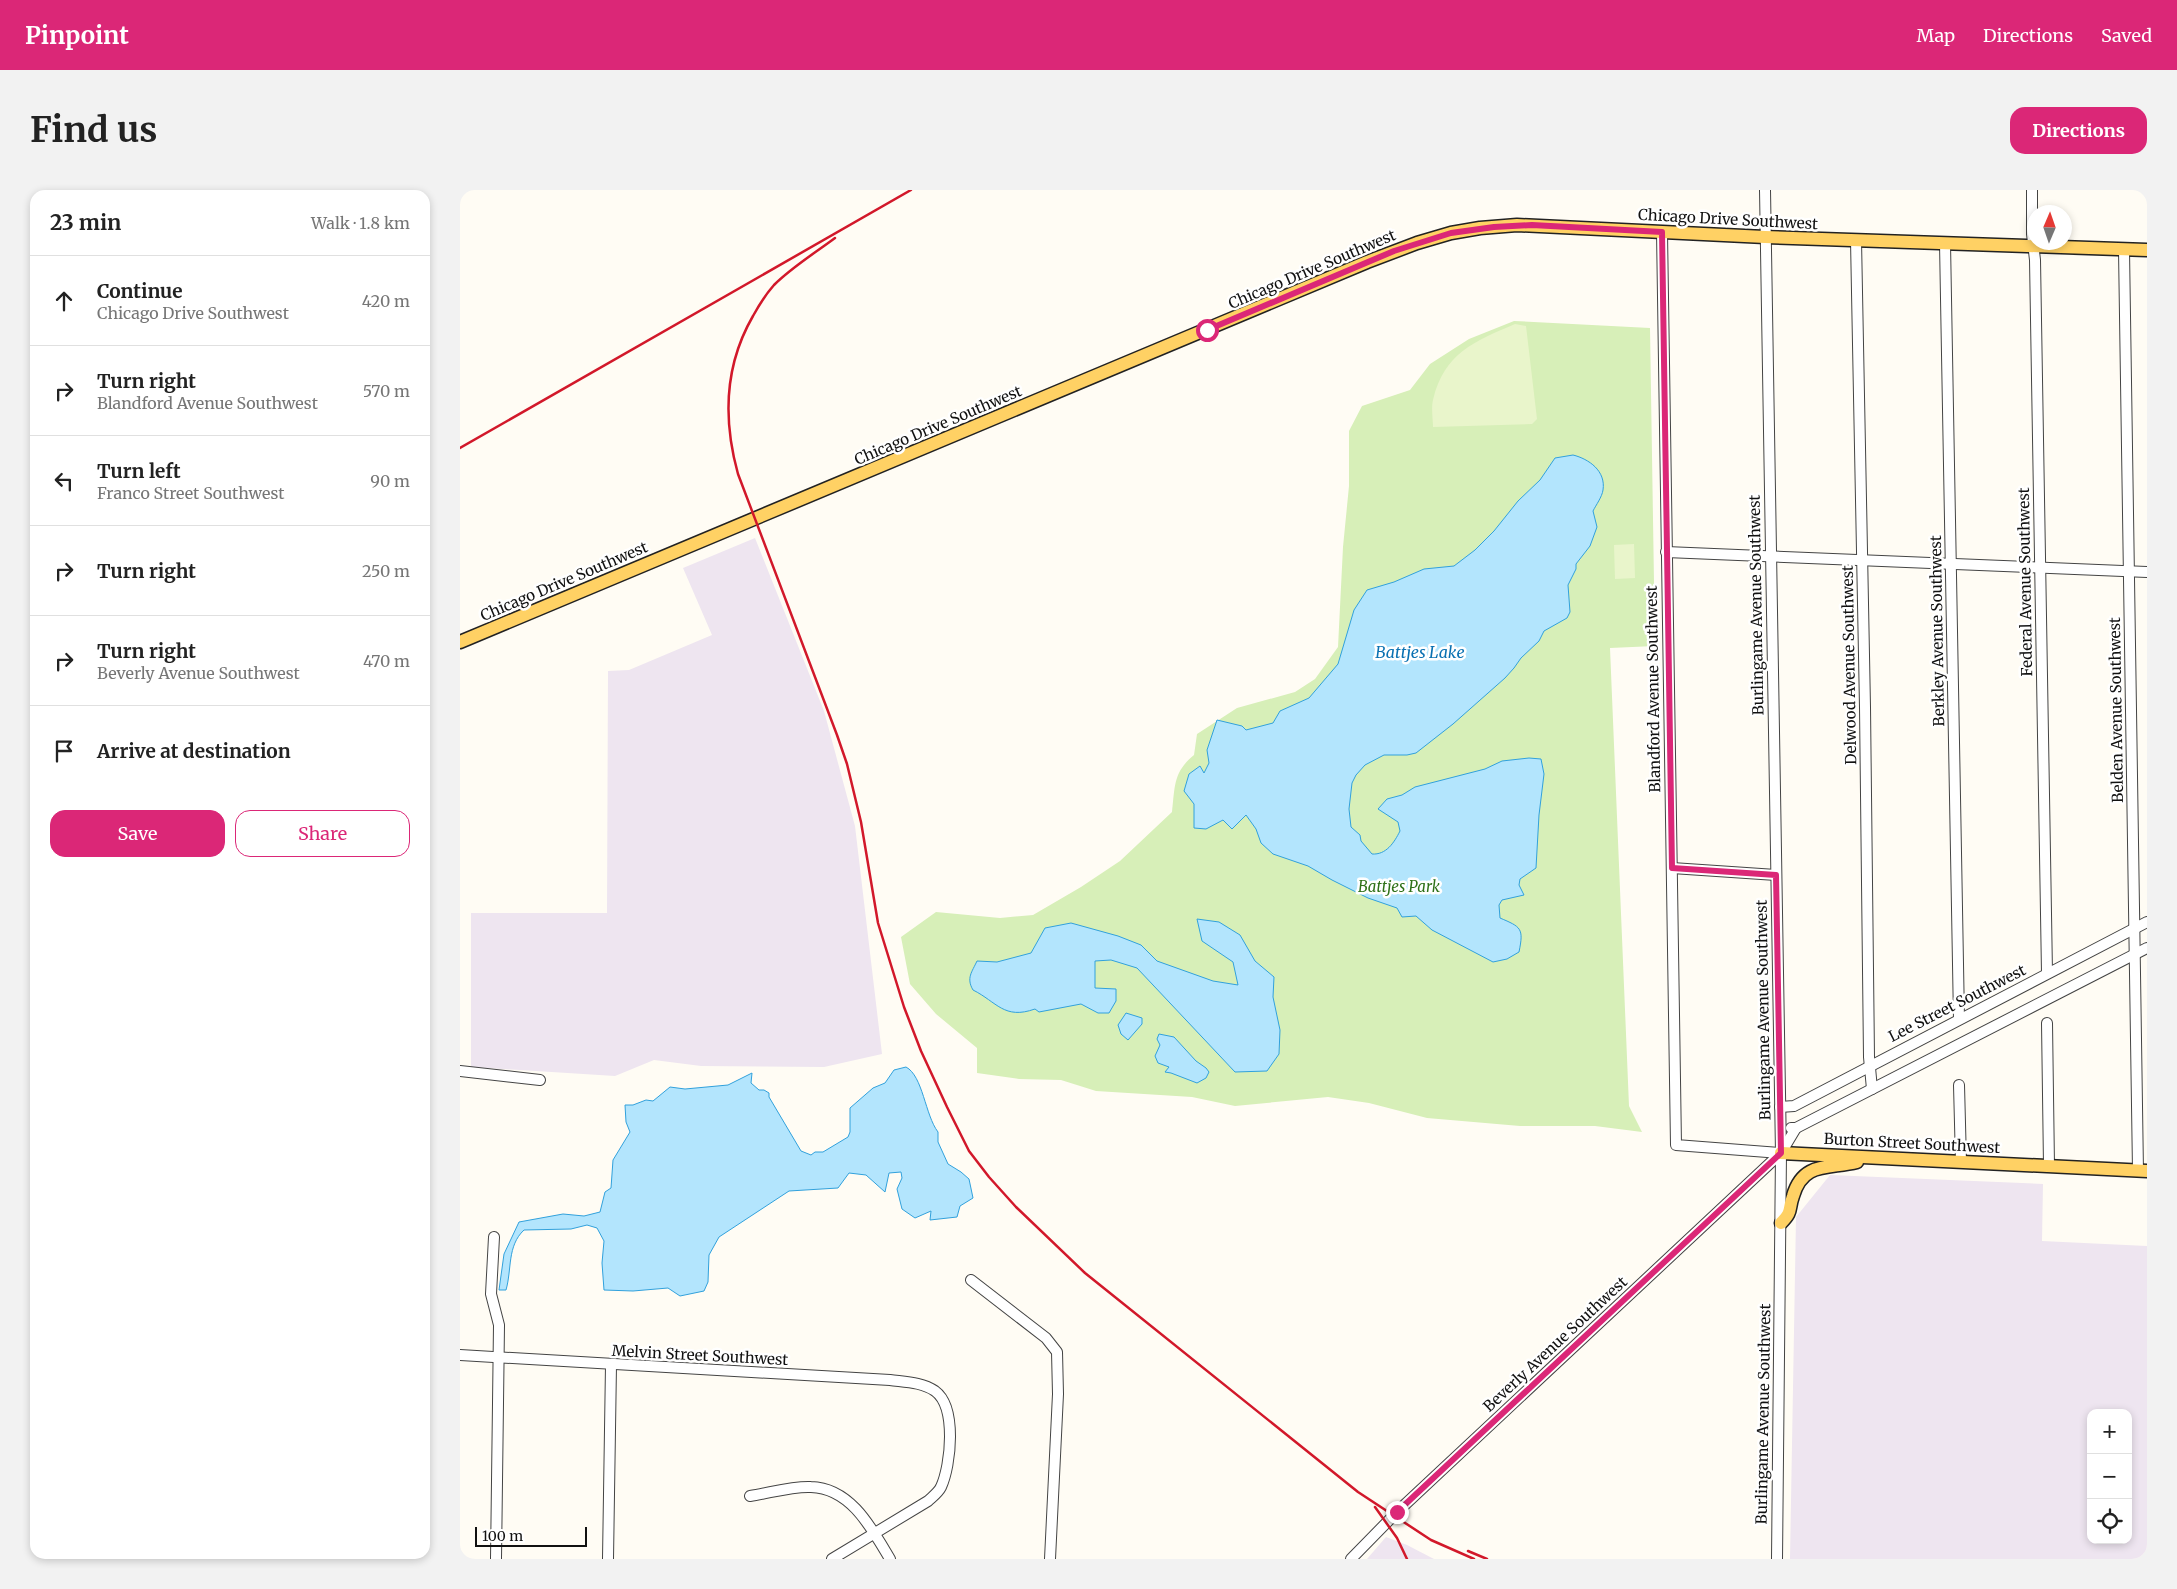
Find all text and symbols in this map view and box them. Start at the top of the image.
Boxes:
text: Pinpoint [25,20,129,51]
text: Map [1917,24,1955,47]
text: Directions [1983,24,2073,47]
text: Saved [2101,24,2152,47]
button: Directions [2010,107,2147,154]
text: Find us [30,108,157,152]
street label: Chicago Drive Southwest [1638,205,1818,233]
north arrow [2027,205,2072,250]
text: 23 min [50,209,121,236]
text: Walk · 1.8 km [311,213,410,233]
street label: Chicago Drive Southwest [1225,225,1399,313]
text: Continue [97,279,183,303]
icon: ahead [50,287,78,315]
text: 420 m [362,291,410,311]
text: Chicago Drive Southwest [97,303,289,323]
route start [1196,319,1219,342]
text: Turn right [97,369,196,393]
icon: right [50,377,78,405]
text: 570 m [363,381,410,401]
street label: Chicago Drive Southwest [851,381,1025,469]
text: Blandford Avenue Southwest [97,393,318,413]
text: Turn left [97,459,181,483]
icon: left [50,467,78,495]
text: 90 m [370,471,410,491]
text: Franco Street Southwest [97,483,284,503]
street label: Federal Avenue Southwest [2014,487,2036,677]
street label: Burlingame Avenue Southwest [1745,494,1767,716]
street label: Berkley Avenue Southwest [1926,535,1948,727]
street label: Chicago Drive Southwest [477,537,651,625]
icon: right [50,557,78,585]
text: Turn right [97,559,196,583]
text: 250 m [362,561,410,581]
street label: Delwood Avenue Southwest [1838,565,1860,765]
street label: Blandford Avenue Southwest [1642,585,1664,793]
street label: Belden Avenue Southwest [2105,617,2127,803]
text: Turn right [97,639,196,663]
water label: Battjes Lake [1375,642,1465,662]
icon: right [50,647,78,675]
text: 470 m [363,651,410,671]
text: Beverly Avenue Southwest [97,663,300,683]
icon: arrive [50,737,78,765]
text: Arrive at destination [97,739,291,763]
button: Save [50,810,225,857]
button: Share [235,810,410,857]
park label: Battjes Park [1358,877,1441,896]
street label: Burlingame Avenue Southwest [1752,899,1774,1121]
street label: Lee Street Southwest [1885,960,2029,1046]
street label: Burton Street Southwest [1823,1129,2001,1157]
street label: Beverly Avenue Southwest [1479,1272,1631,1416]
street label: Burlingame Avenue Southwest [1752,1303,1774,1525]
street label: Melvin Street Southwest [611,1341,789,1369]
map controls [2087,1409,2132,1544]
button: + [2087,1409,2132,1454]
button: − [2087,1454,2132,1499]
button: locate [2087,1499,2132,1544]
route end [1386,1501,1409,1524]
scale bar [475,1524,588,1547]
text: 100 m [482,1527,523,1545]

